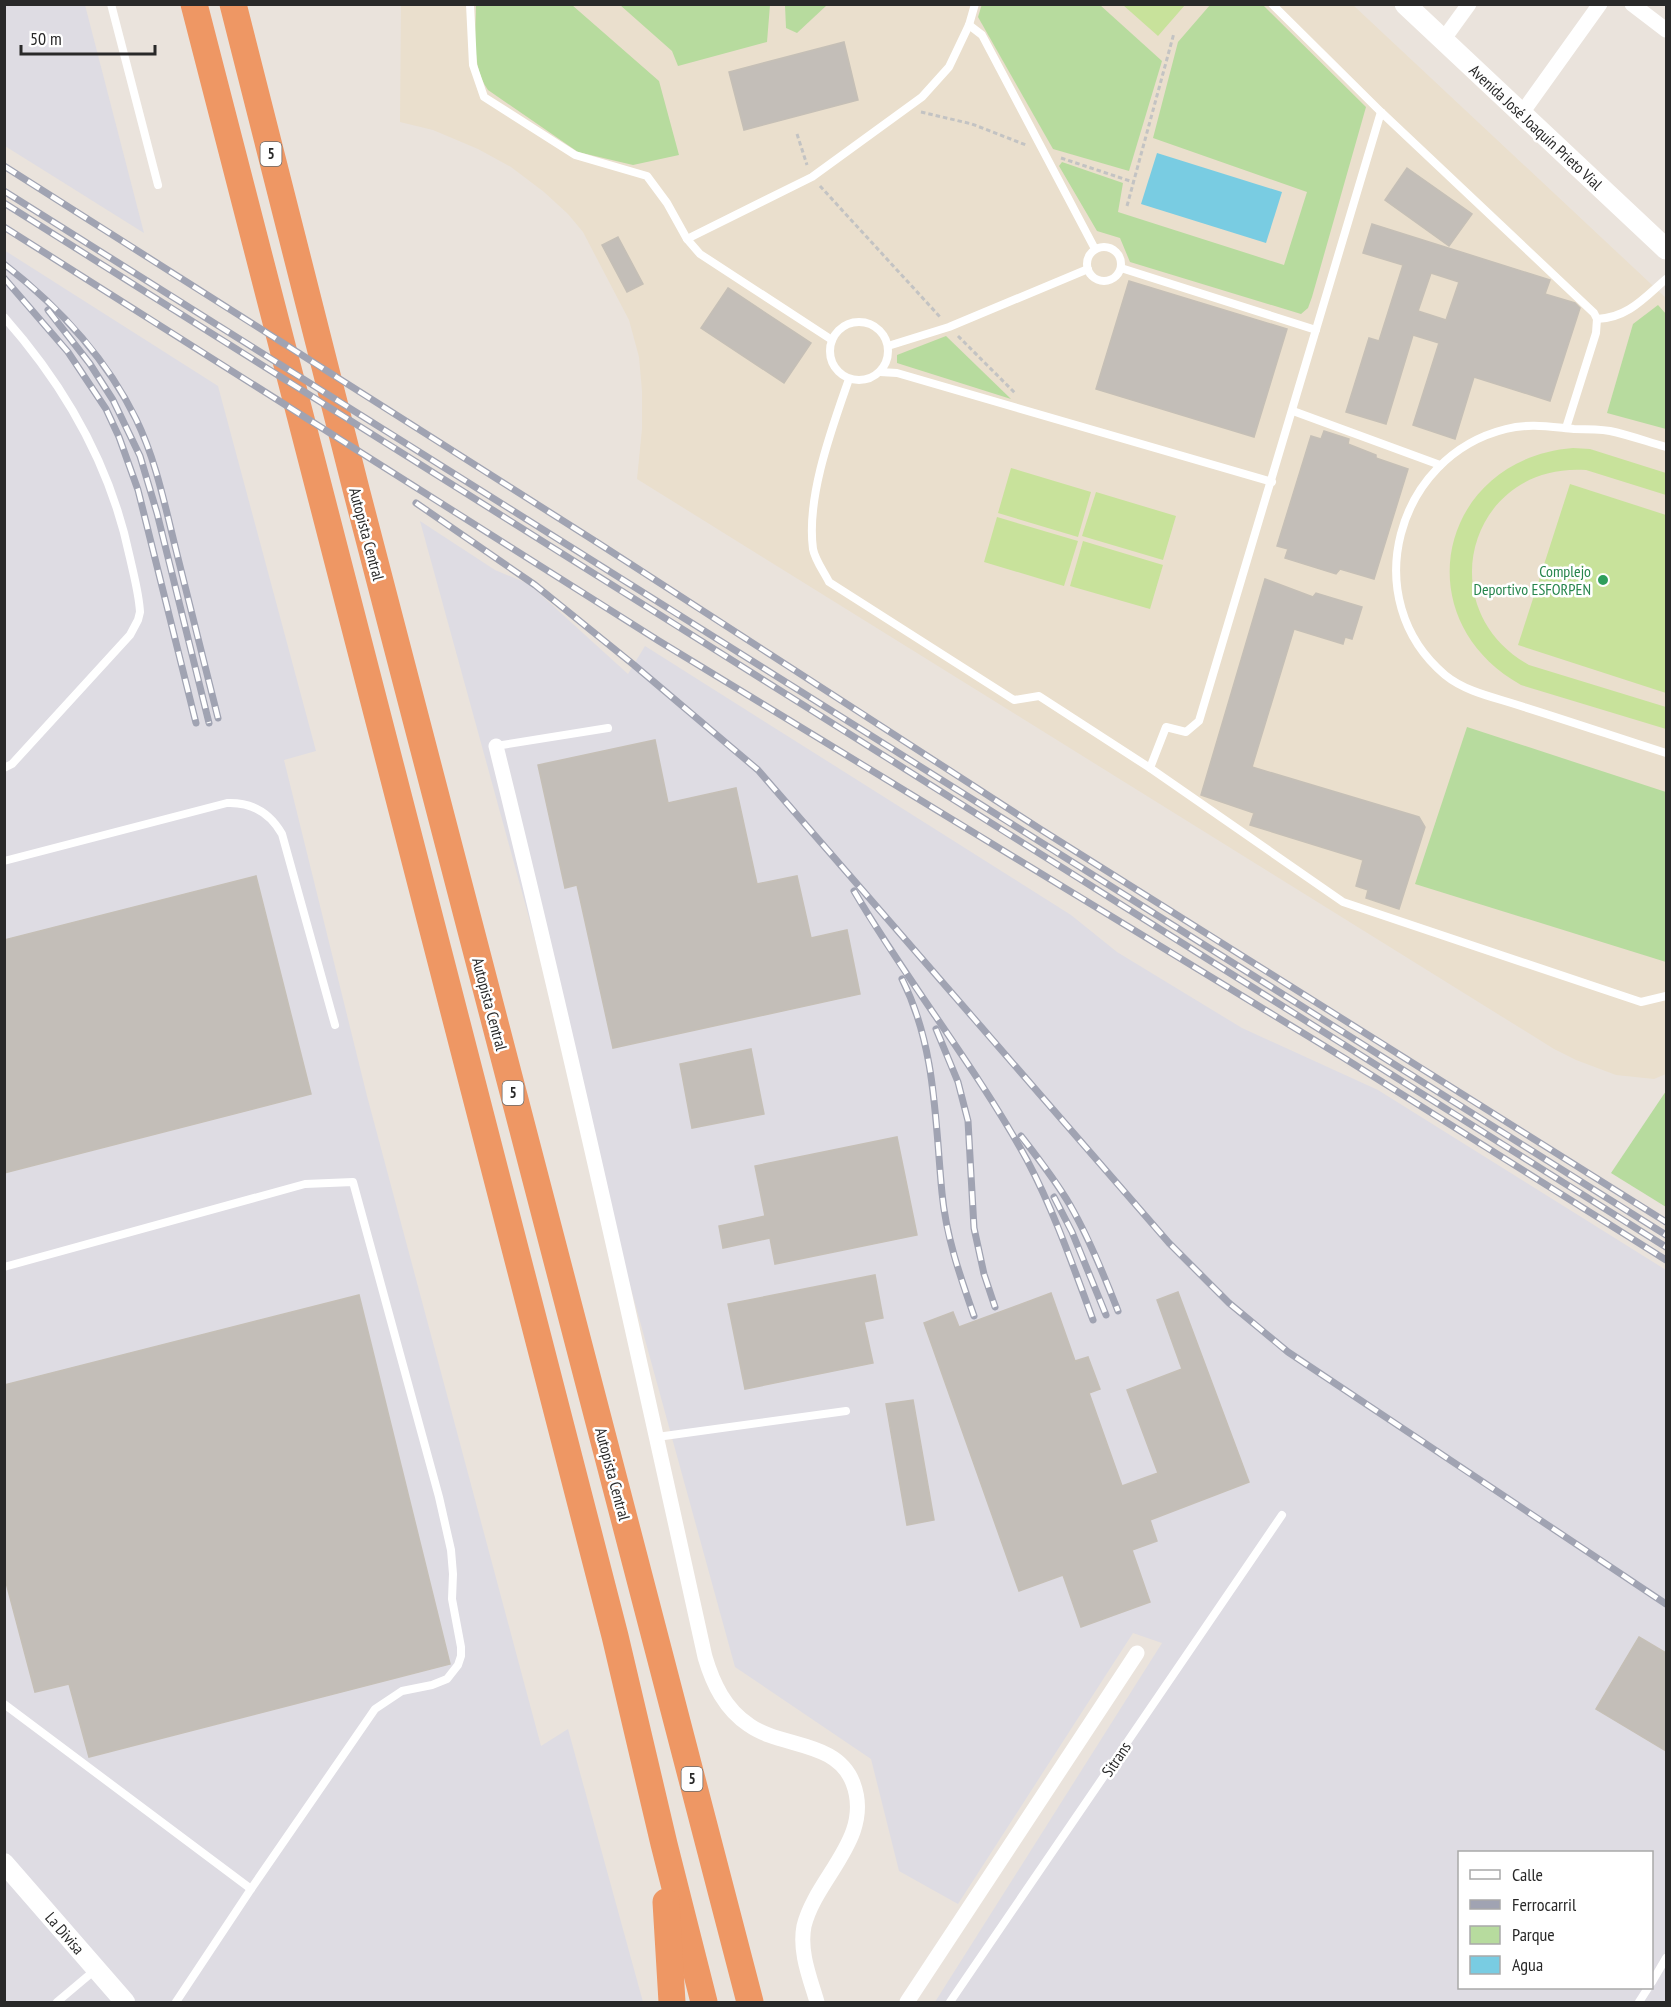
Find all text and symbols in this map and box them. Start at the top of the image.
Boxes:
scale bar [21,18,154,56]
text: 50 m [30,27,62,50]
street label: Avenida José Joaquín Prieto Vial [1465,60,1607,194]
road number: 5 [260,142,282,166]
street label: Autopista Central [345,485,389,583]
place label: Complejo Deportivo ESFORPEN [1473,561,1591,599]
marker: Complejo Deportivo ESFORPEN [1596,573,1610,587]
street label: Autopista Central [468,955,512,1053]
road number: 5 [502,1081,524,1105]
street label: Autopista Central [591,1425,635,1523]
street label: Sitrans [1097,1738,1135,1780]
road number: 5 [682,1767,702,1791]
legend [1458,1851,1653,1989]
text: Calle [1512,1863,1543,1886]
text: Ferrocarril [1512,1893,1577,1916]
street label: La Divisa [41,1908,89,1958]
text: Parque [1512,1923,1555,1946]
text: Agua [1512,1953,1543,1976]

